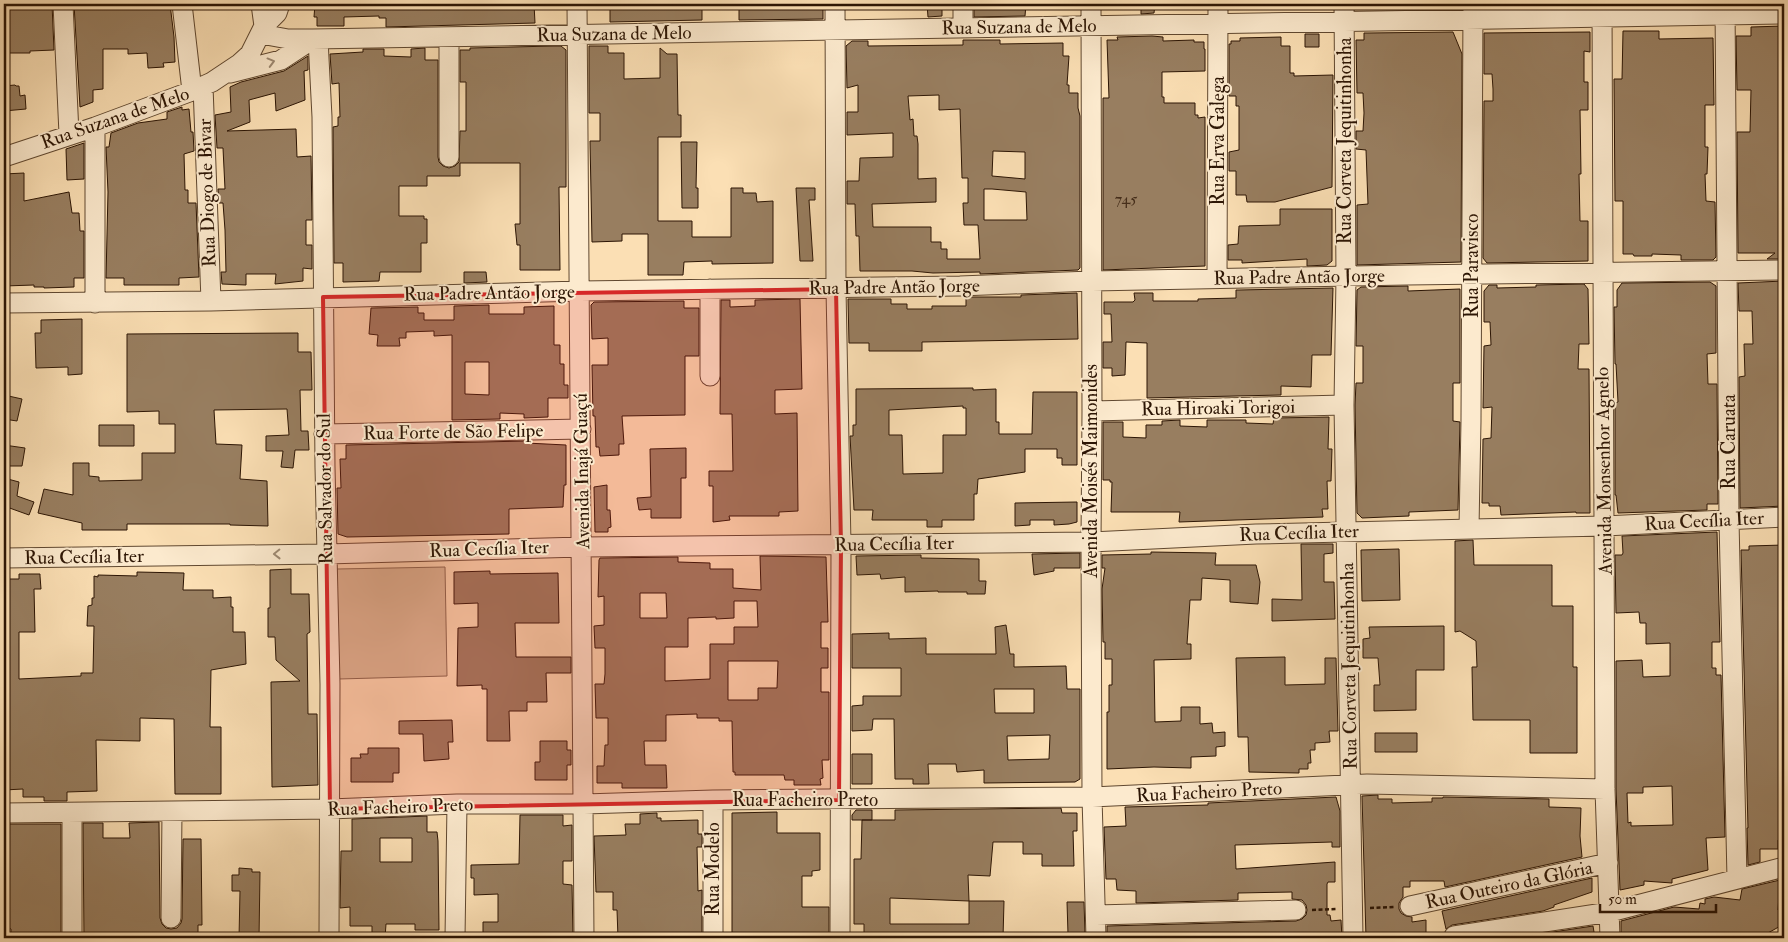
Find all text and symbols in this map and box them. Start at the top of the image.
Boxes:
street label: Rua Suzana de Melo [941,14,1097,40]
street label: Rua Suzana de Melo [536,21,692,47]
street label: Rua Corveta Jequitinhonha [1333,37,1357,245]
one-way arrow [266,58,275,68]
street label: Rua Erva Galega [1206,76,1230,206]
street label: Rua Suzana de Melo [38,81,192,155]
street label: Rua Diogo de Bivar [192,118,222,268]
house number: 745 [1115,189,1137,209]
street label: Rua Paravisco [1460,214,1484,318]
street label: Rua Padre Antão Jorge [1213,264,1385,290]
street label: Rua Padre Antão Jorge [808,274,980,300]
street label: Rua Padre Antão Jorge [403,280,575,306]
street label: Avenida Moisés Maimonides [1079,364,1103,579]
street label: Avenida Monsenhor Agnelo [1590,367,1618,576]
street label: Avenida Inajá Guaçú [569,393,595,550]
street label: Rua Caruata [1717,394,1741,490]
street label: Rua Hiroaki Torigoi [1141,395,1295,421]
street label: Rua Salvador do Sul [312,413,338,565]
street label: Rua Forte de São Felipe [363,418,544,447]
street label: Rua Cecília Iter [1643,506,1765,536]
street label: Rua Cecília Iter [1239,519,1359,547]
street label: Rua Cecília Iter [834,531,954,557]
street label: Rua Cecília Iter [429,535,549,563]
street label: Rua Cecília Iter [24,544,144,570]
one-way arrow [273,549,281,560]
street label: Rua Corveta Jequitinhonha [1335,562,1363,770]
street label: Rua Facheiro Preto [1135,776,1283,808]
street label: Rua Facheiro Preto [732,788,878,812]
street label: Rua Facheiro Preto [327,792,473,822]
street label: Rua Modelo [701,822,725,916]
street label: Rua Outeiro da Glória [1423,855,1595,914]
scale bar [1600,882,1717,914]
text: 50 m [1608,890,1637,909]

